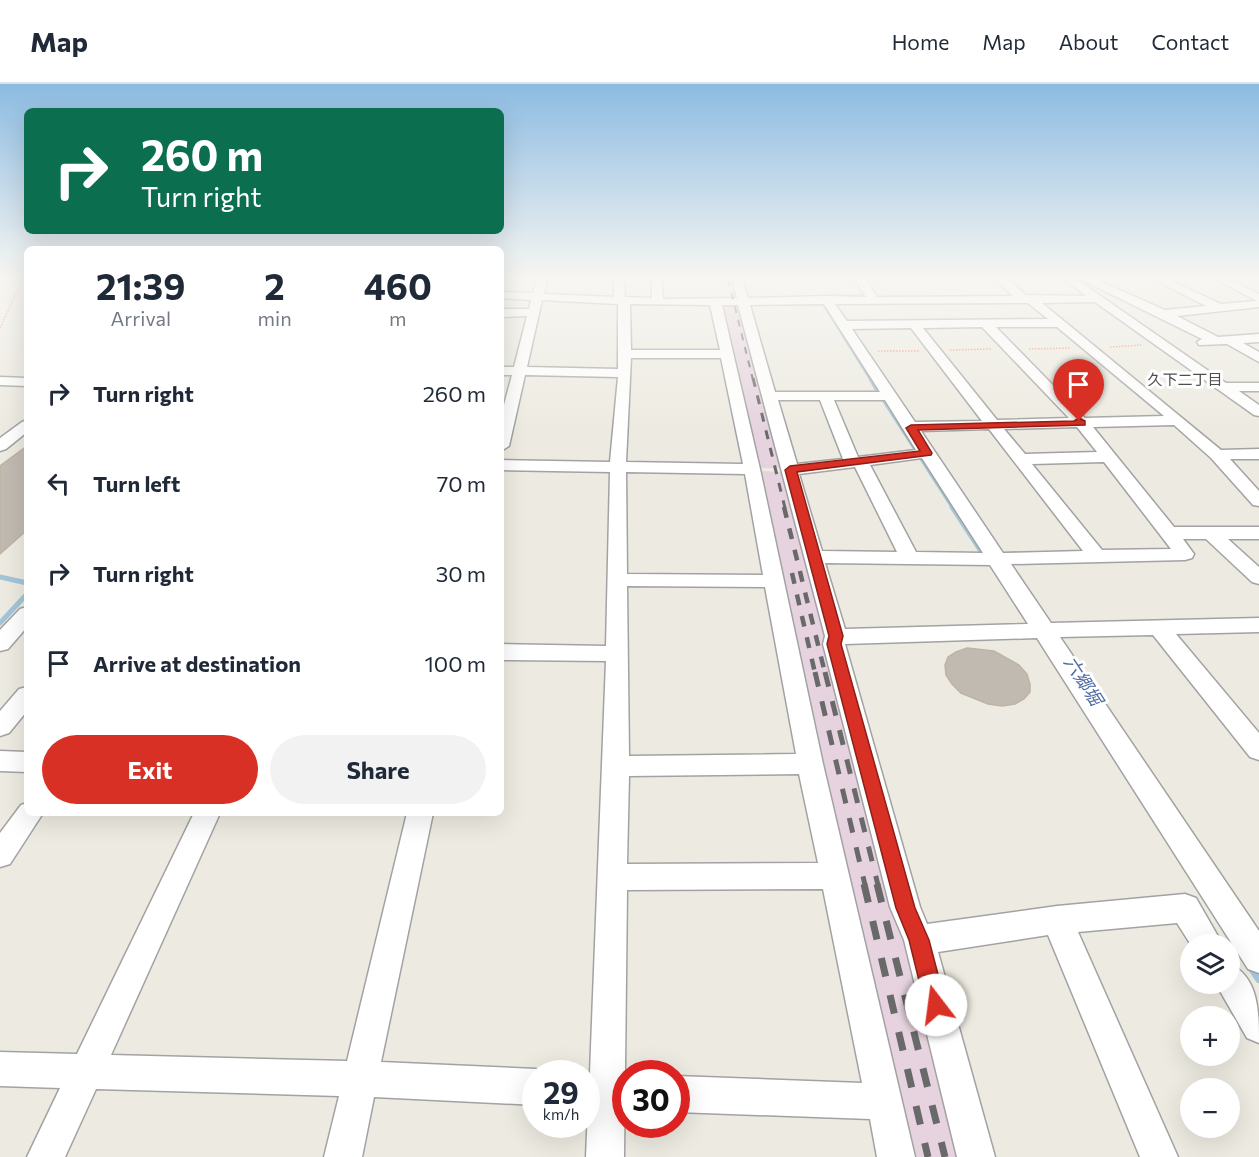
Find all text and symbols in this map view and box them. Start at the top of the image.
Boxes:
text: Map [30,24,88,58]
text: Home [892,29,949,54]
text: Map [982,29,1026,54]
text: About [1059,29,1118,54]
text: Contact [1151,29,1229,54]
text: 260 m [141,128,263,180]
icon: right [42,132,120,210]
text: Turn right [141,180,261,213]
text: 21:39 [96,263,186,307]
text: 2 [264,263,285,307]
text: 460 [364,263,432,307]
text: Arrival [111,306,171,330]
text: min [258,306,292,330]
text: m [389,306,407,330]
pin [1053,359,1104,421]
icon: arrive [1062,368,1095,401]
district label: 久下二丁目 [1147,370,1223,388]
icon: right [42,377,75,410]
text: Turn right [93,380,194,407]
text: 260 m [423,380,486,407]
icon: left [42,467,75,500]
text: Turn left [93,470,180,497]
text: 70 m [437,470,486,497]
icon: right [42,557,75,590]
text: Turn right [93,560,194,587]
text: 30 m [436,560,486,587]
icon: arrive [42,647,75,680]
text: Arrive at destination [93,650,301,677]
text: 100 m [424,650,486,677]
water label: 六郷堀 [1060,652,1109,712]
button: Exit [42,735,258,804]
button: Share [270,735,486,804]
map controls [1180,934,1240,1138]
button: layers [1180,934,1240,994]
position arrow [904,973,968,1037]
button: + [1180,1006,1240,1066]
speed limit sign: 30 [612,1060,690,1138]
text: 29 [543,1073,579,1110]
button: − [1180,1078,1240,1138]
text: km/h [543,1105,579,1123]

